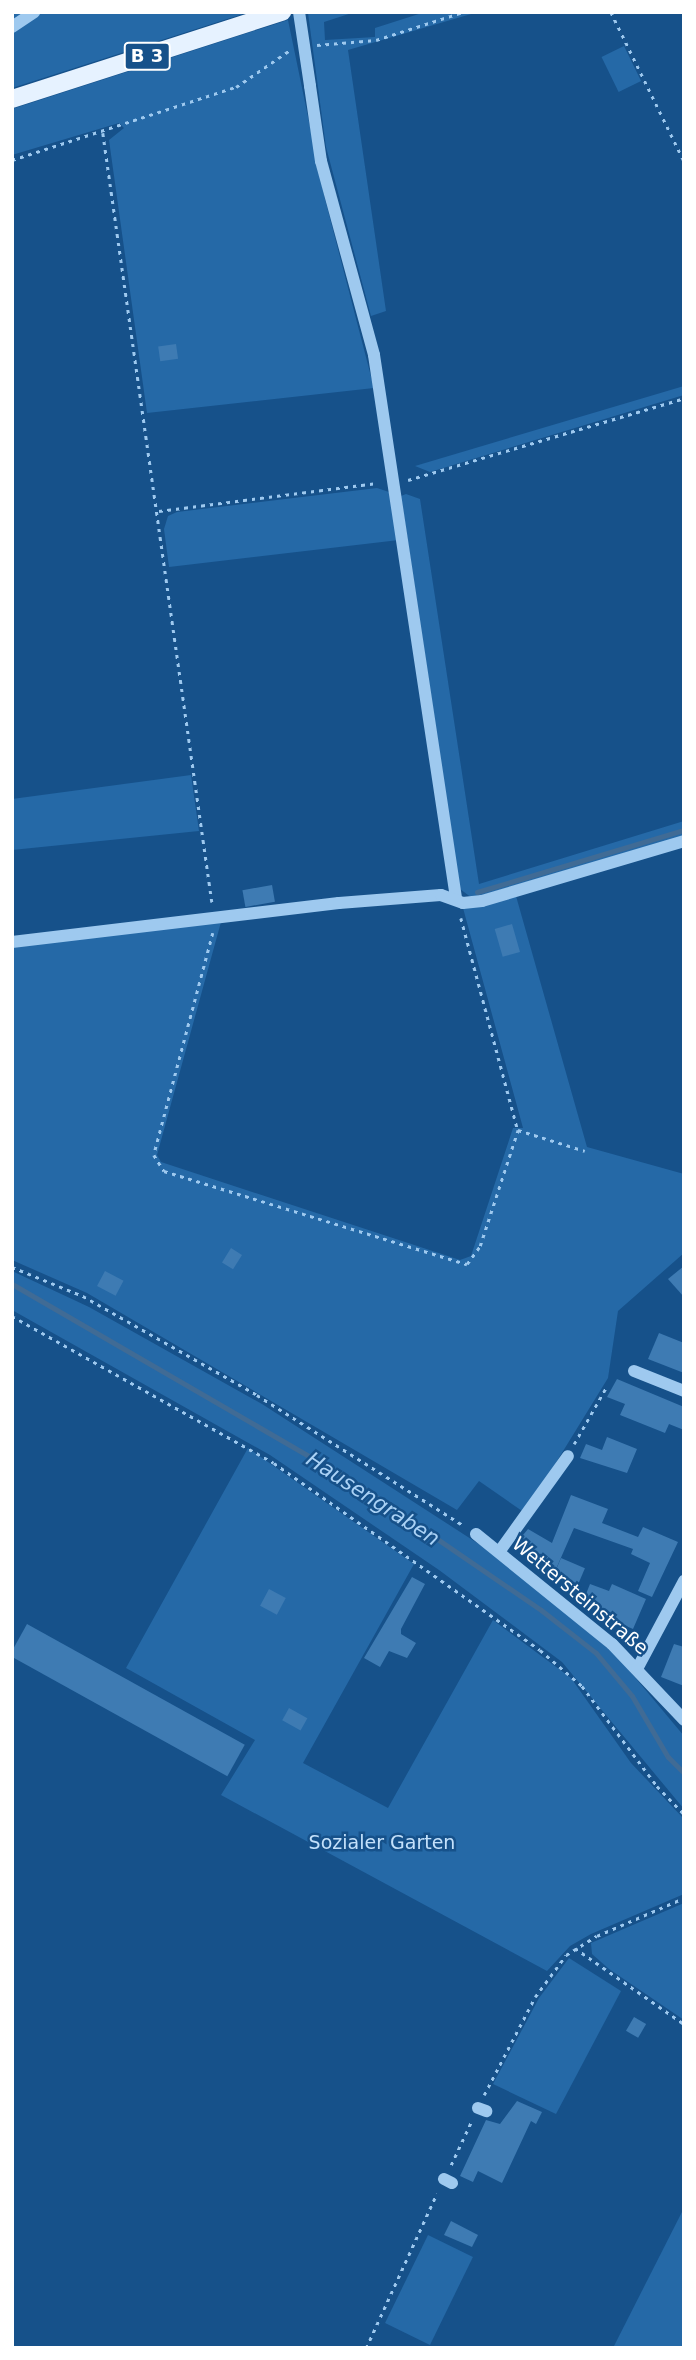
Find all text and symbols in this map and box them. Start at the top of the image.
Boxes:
road number: B 3 [122,42,172,70]
water label: Hausengraben [302,1447,444,1551]
street label: Wettersteinstraße [507,1532,653,1660]
park label: Sozialer Garten [309,1832,455,1854]

